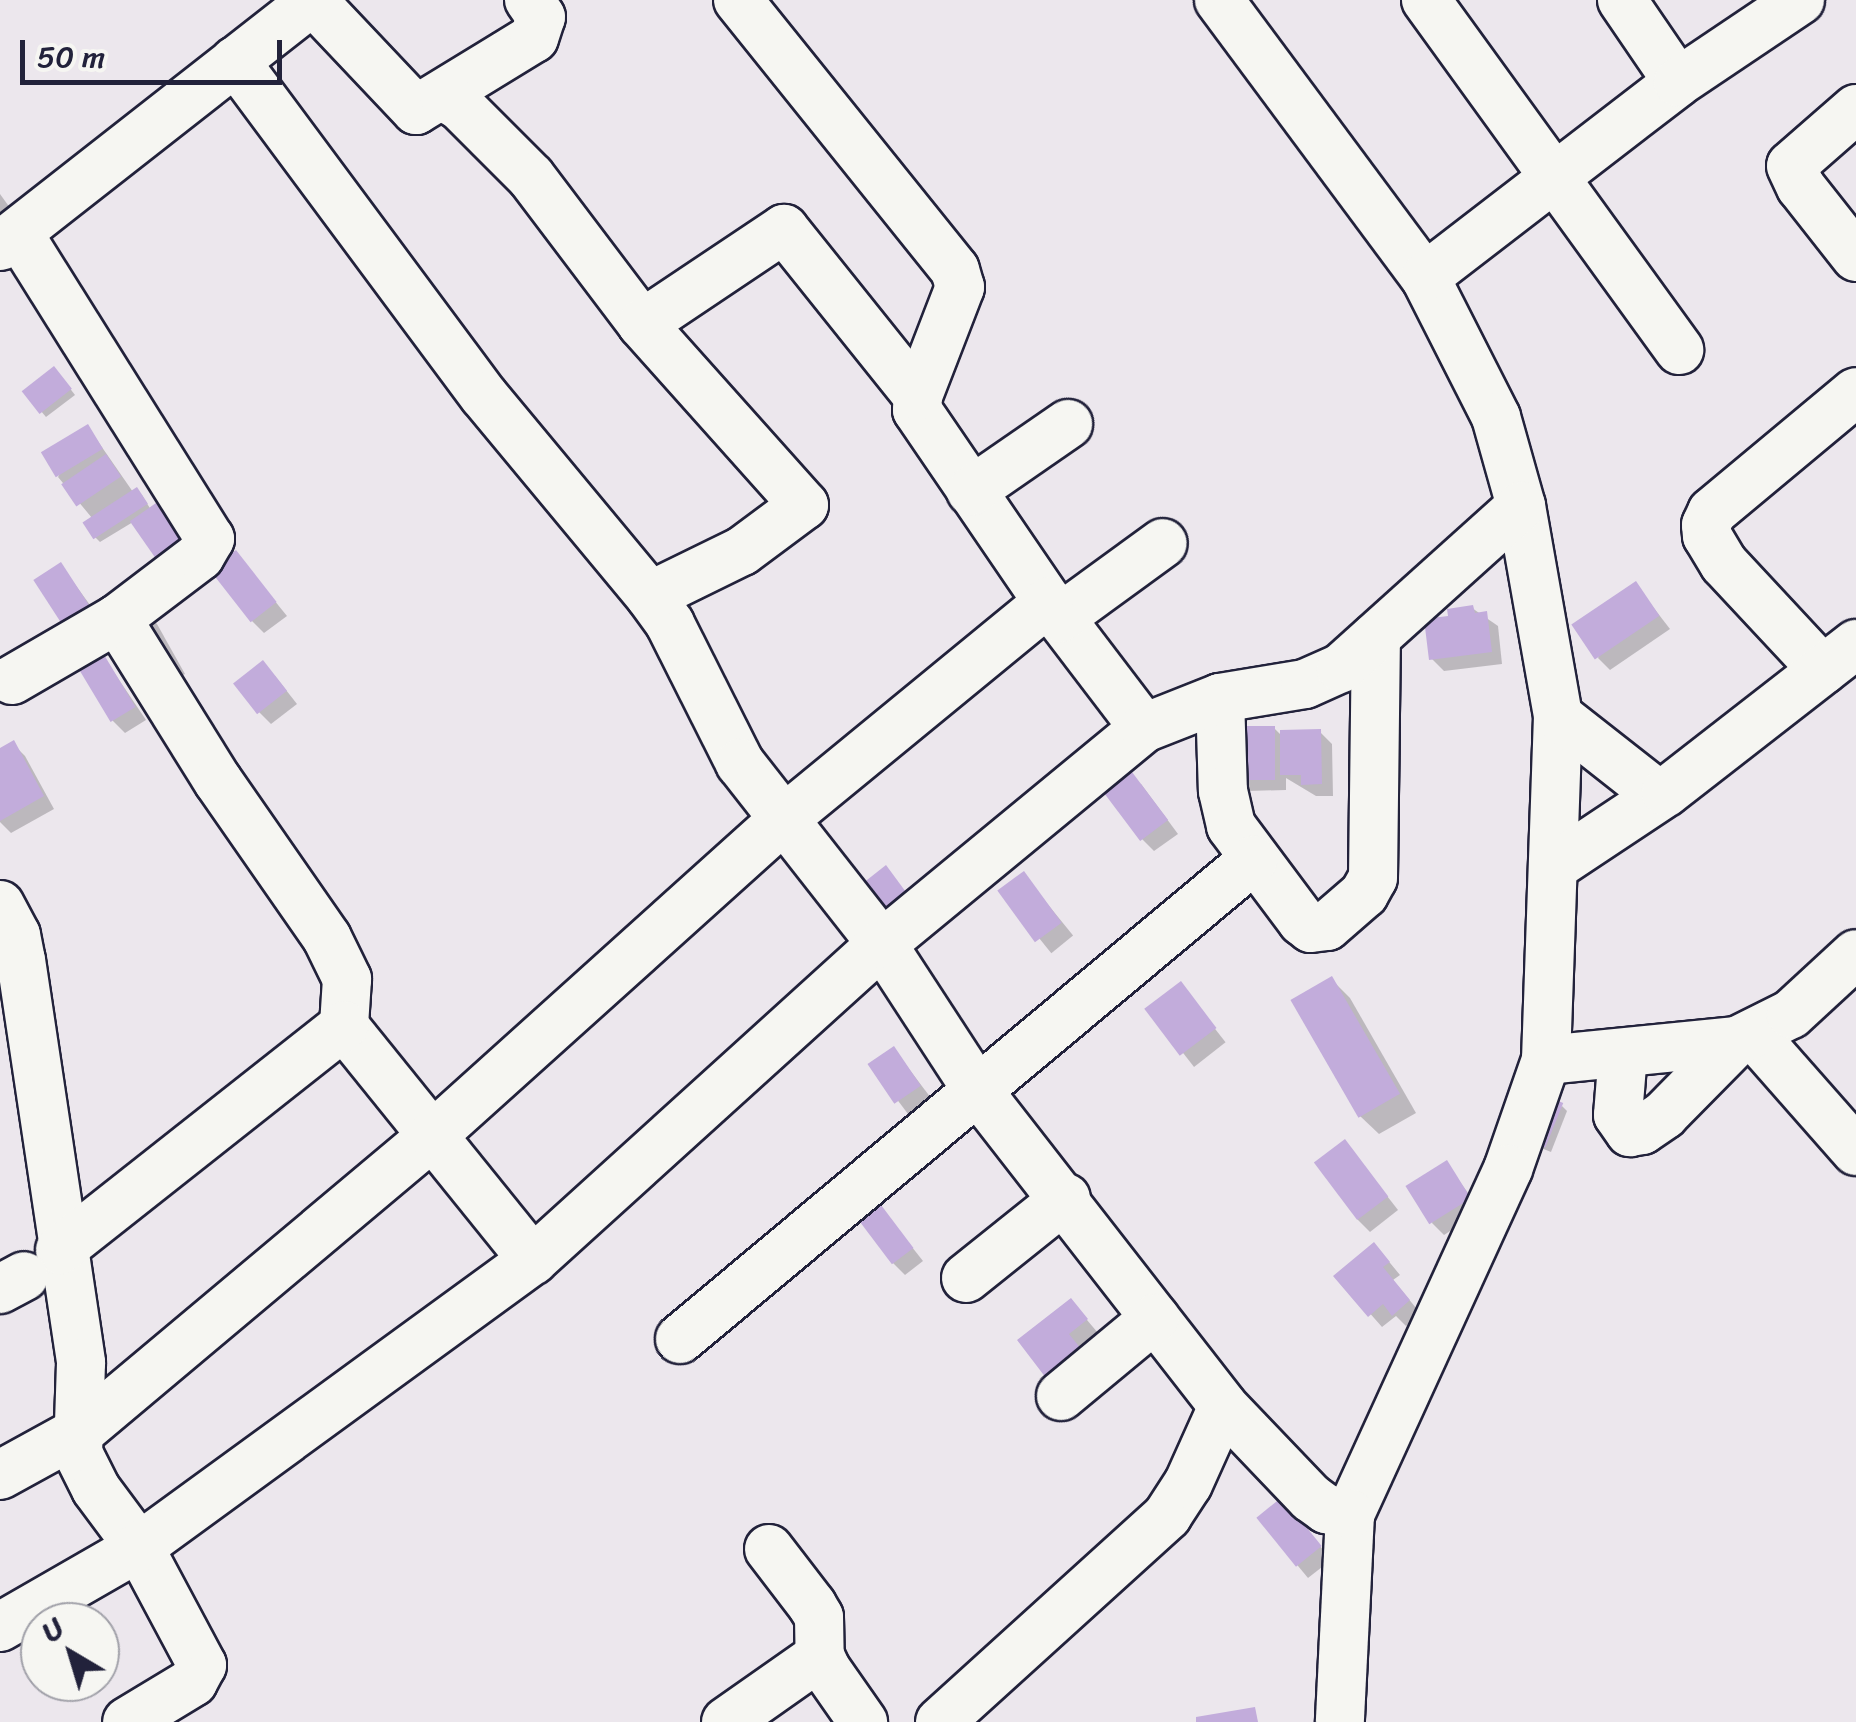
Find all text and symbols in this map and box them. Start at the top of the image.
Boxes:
scale bar [25,20,288,82]
text: 50 m [37,30,105,84]
north arrow [20,1602,120,1702]
text: U [30,1605,75,1655]

